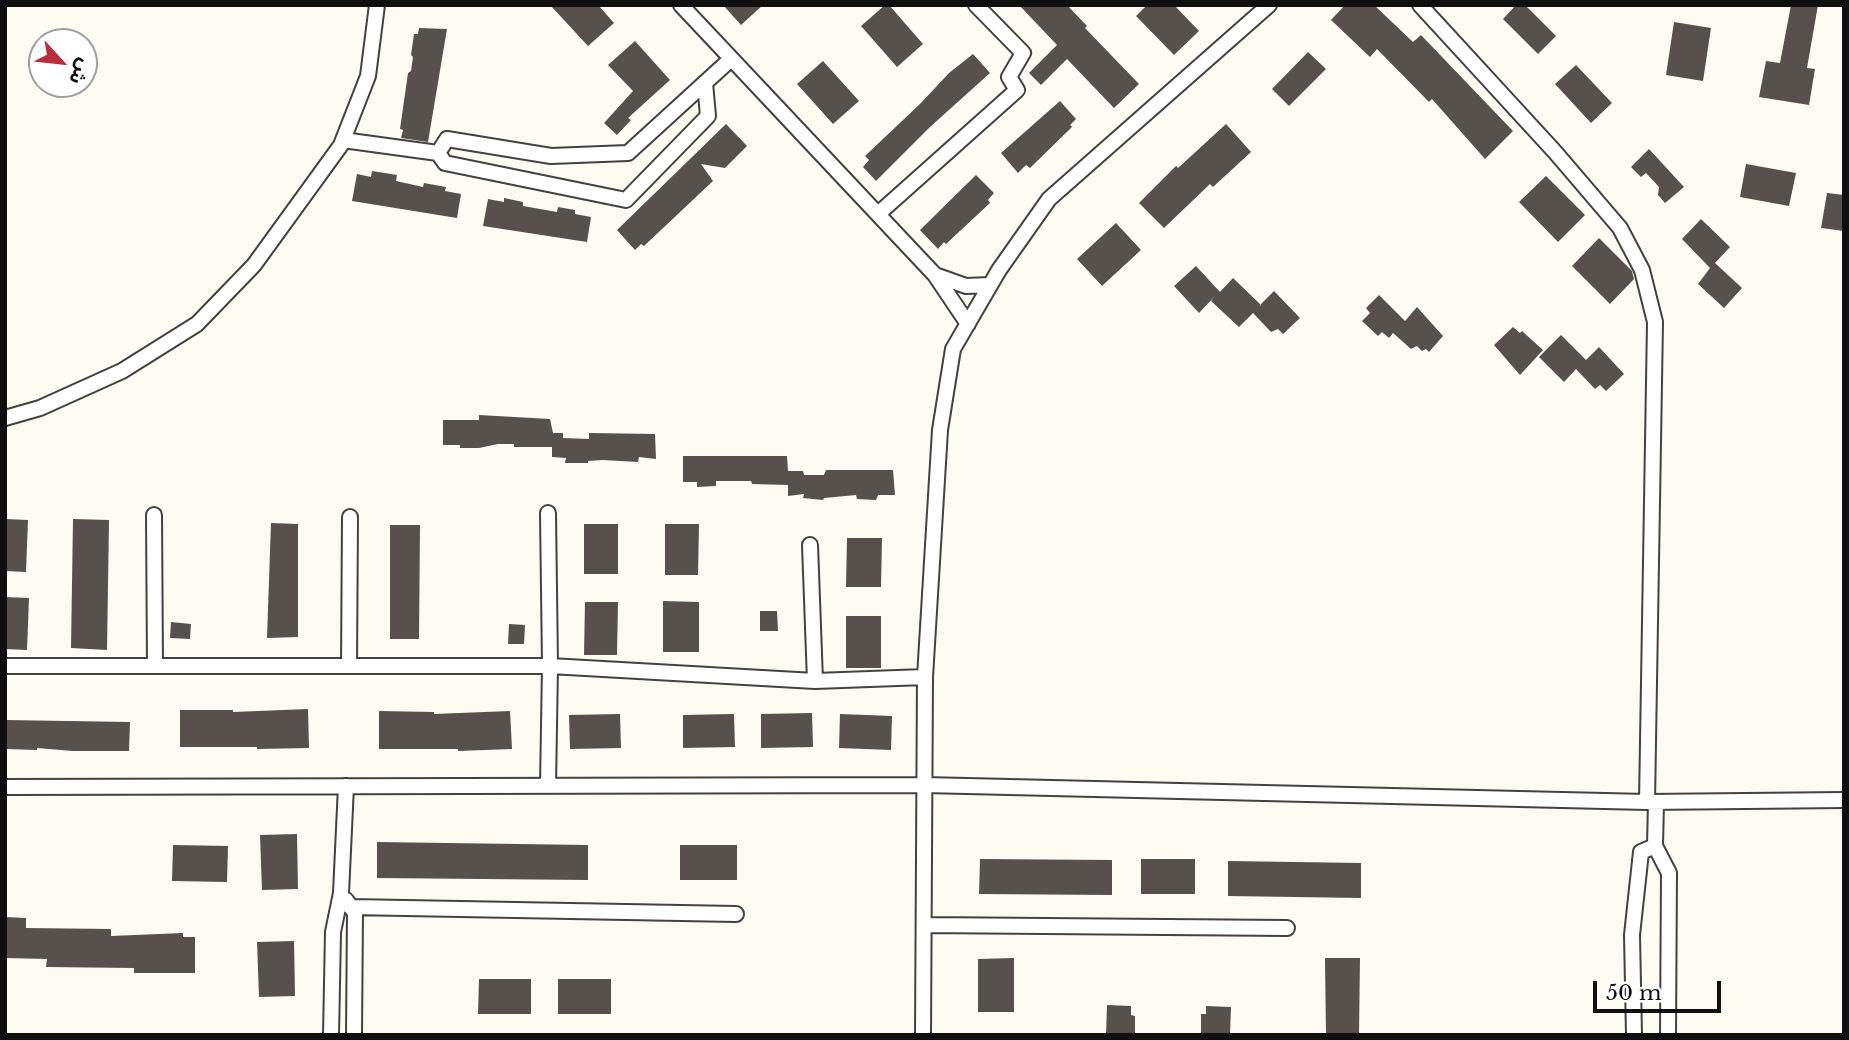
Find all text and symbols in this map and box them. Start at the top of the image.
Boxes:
north arrow [28,28,98,98]
text: ش [64,55,97,89]
scale bar [1597,967,1725,1011]
text: 50 m [1606,980,1661,1006]

